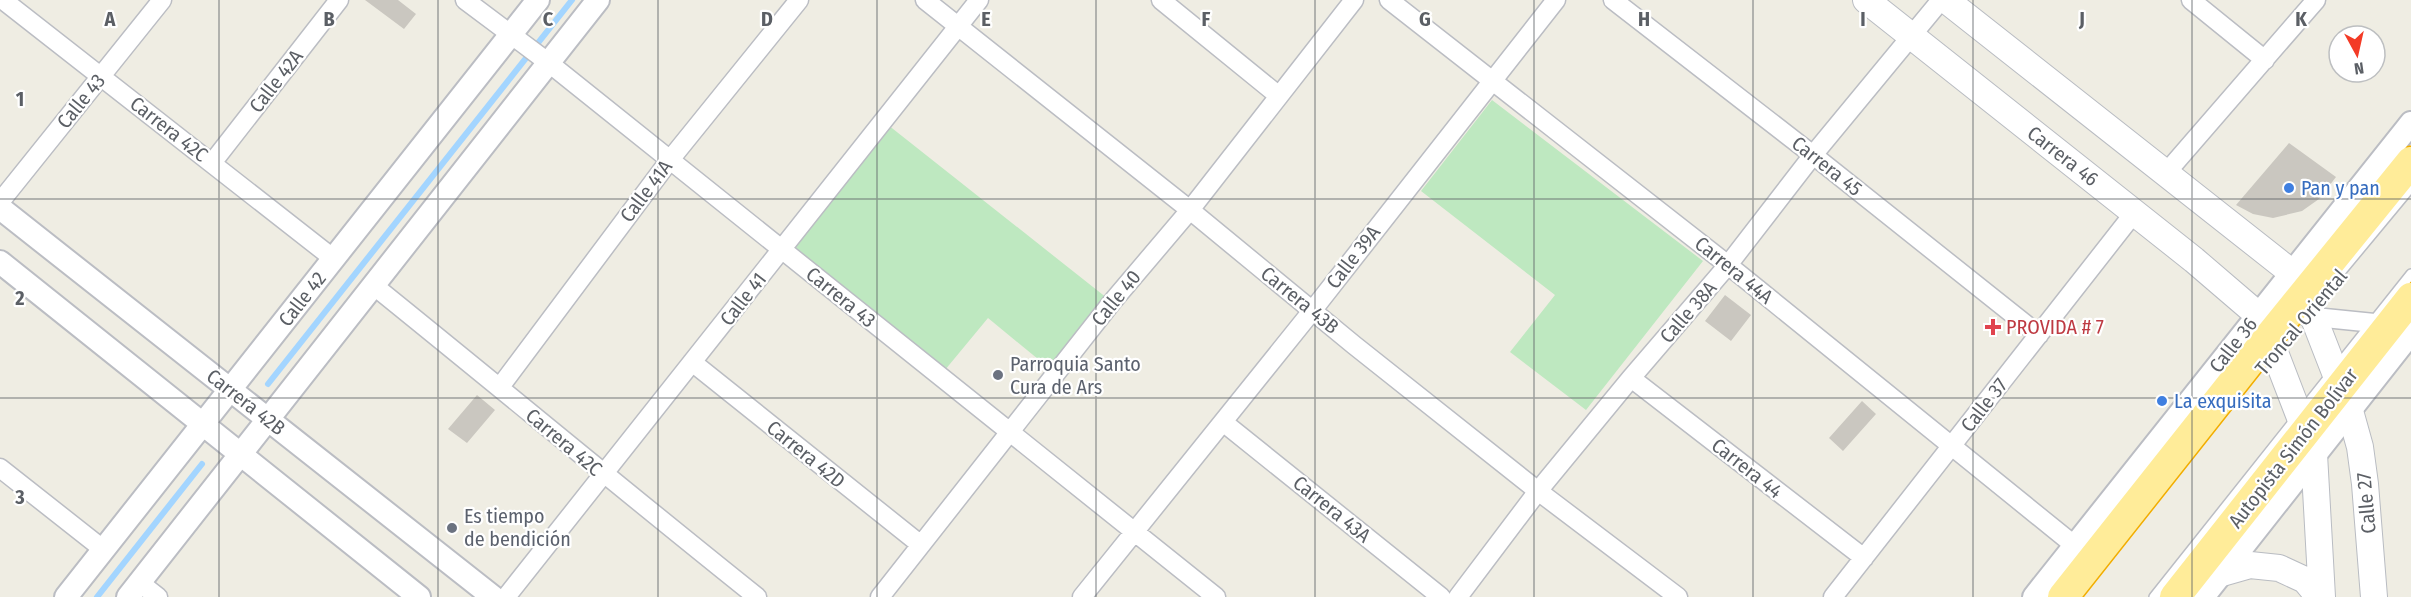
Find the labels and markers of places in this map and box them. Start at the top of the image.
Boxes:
place label: Pan y pan [2301,176,2380,200]
marker: Pan y pan [2282,181,2296,195]
place label: PROVIDA # 7 [2006,315,2104,339]
marker: PROVIDA # 7 [1984,318,2002,336]
place label: Parroquia Santo Cura de Ars [1010,352,1141,399]
marker: Parroquia Santo Cura de Ars [991,368,1005,382]
place label: La exquisita [2174,389,2272,413]
marker: La exquisita [2155,394,2169,408]
place label: Es tiempo de bendición [464,504,571,551]
marker: Es tiempo de bendición [445,521,459,535]

